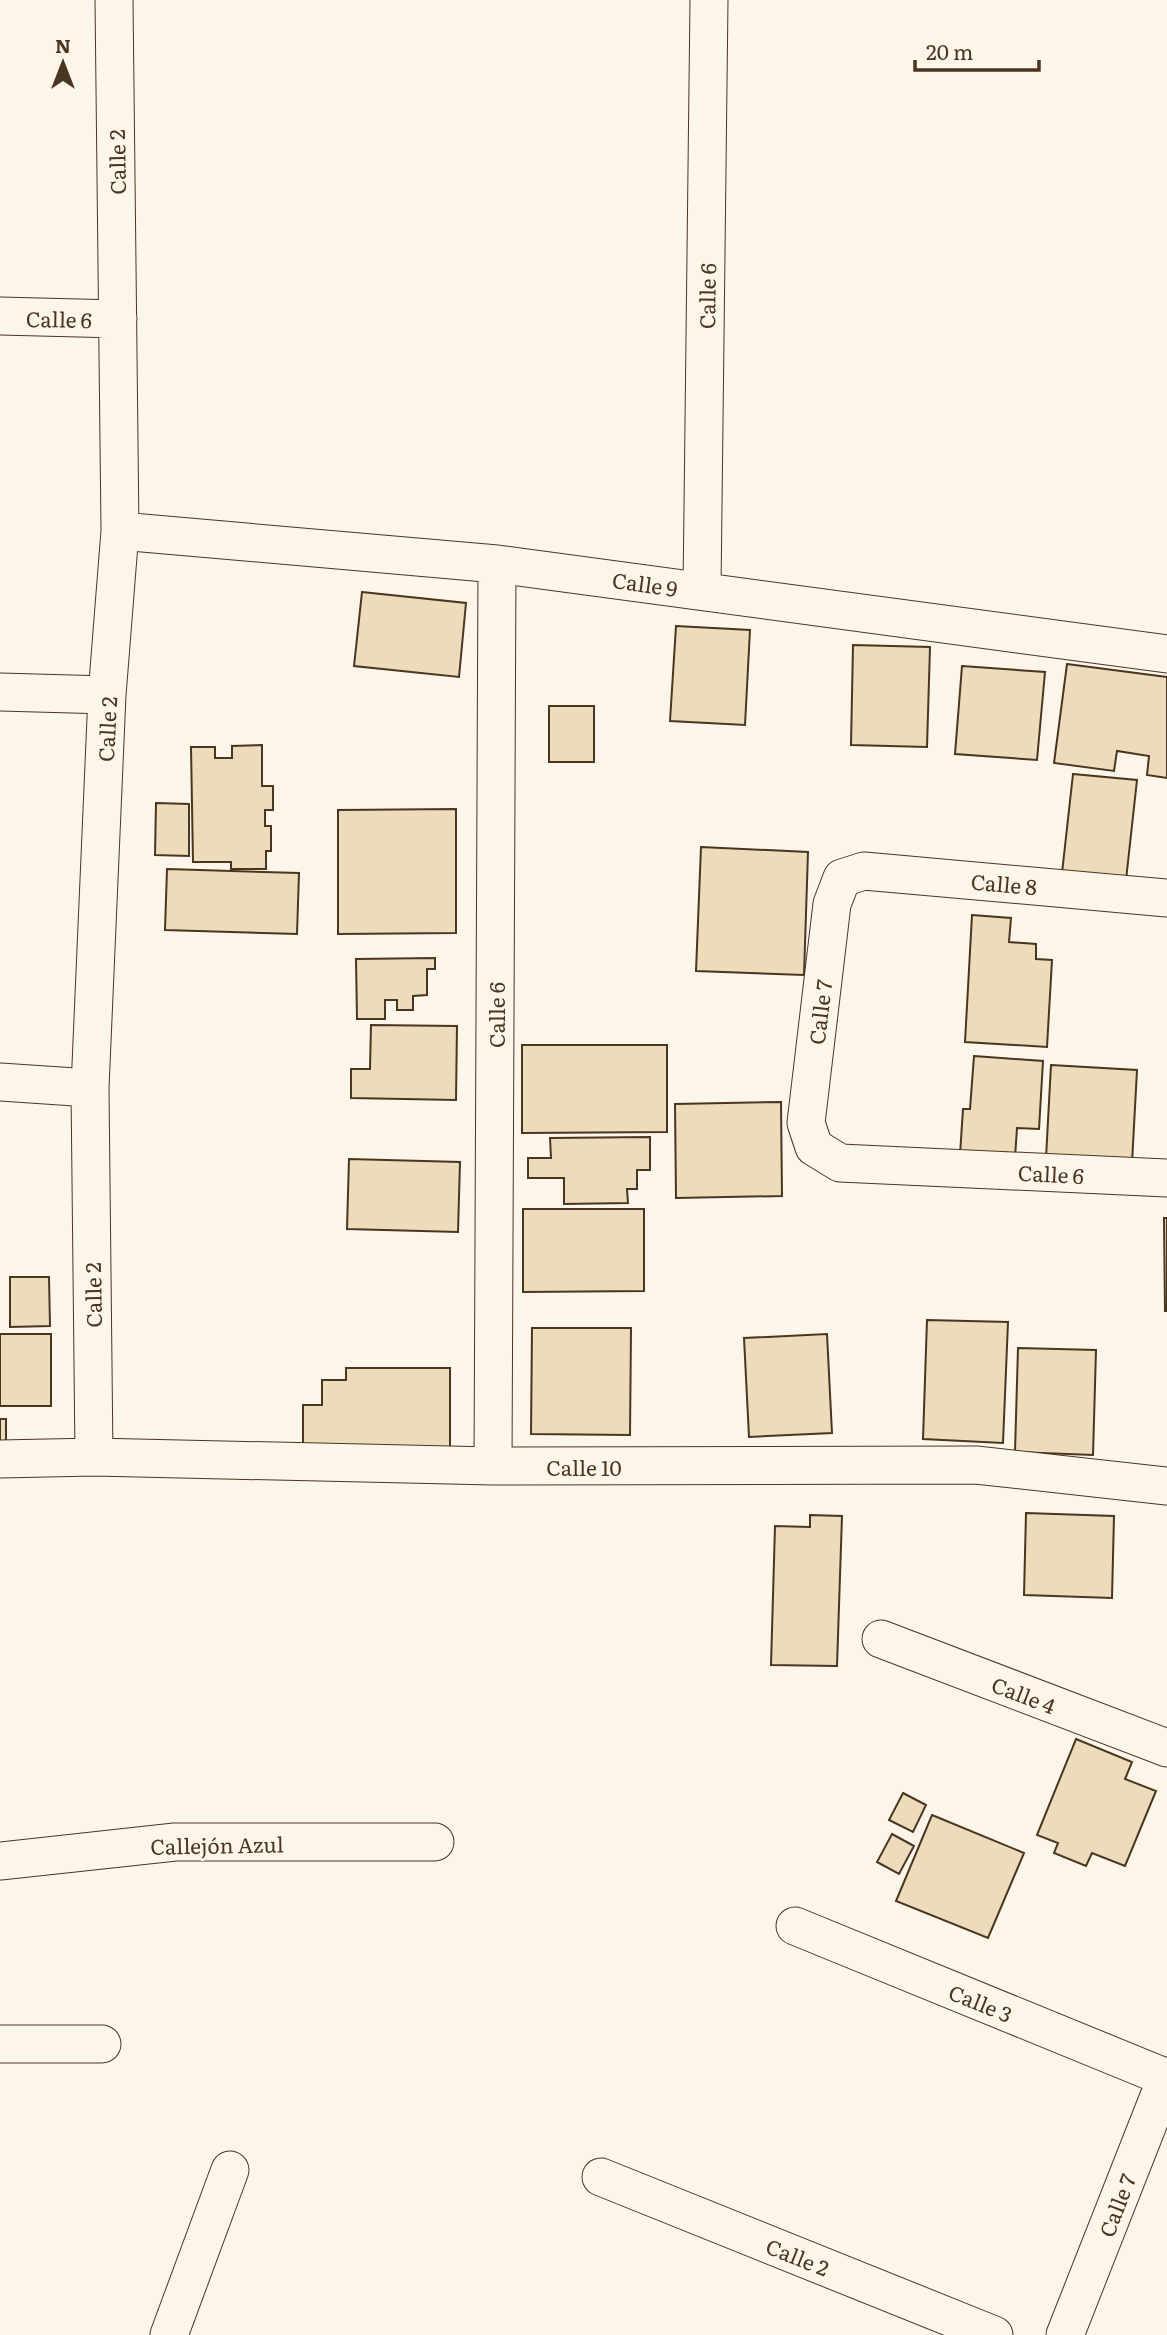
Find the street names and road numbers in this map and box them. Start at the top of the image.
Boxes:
street label: Calle 2 [100,129,132,195]
street label: Calle 6 [690,263,722,329]
street label: Calle 6 [26,302,92,334]
street label: Calle 9 [610,563,680,603]
street label: Calle 2 [89,696,123,762]
street label: Calle 8 [970,865,1038,901]
street label: Calle 7 [800,977,838,1046]
street label: Calle 6 [480,982,511,1048]
street label: Calle 6 [1017,1156,1085,1190]
street label: Calle 2 [76,1262,108,1328]
street label: Calle 10 [546,1451,622,1482]
street label: Calle 4 [987,1668,1061,1721]
street label: Callejón Azul [150,1827,284,1861]
street label: Calle 3 [945,1975,1017,2029]
street label: Calle 7 [1090,2169,1142,2241]
street label: Calle 2 [762,2229,834,2283]

